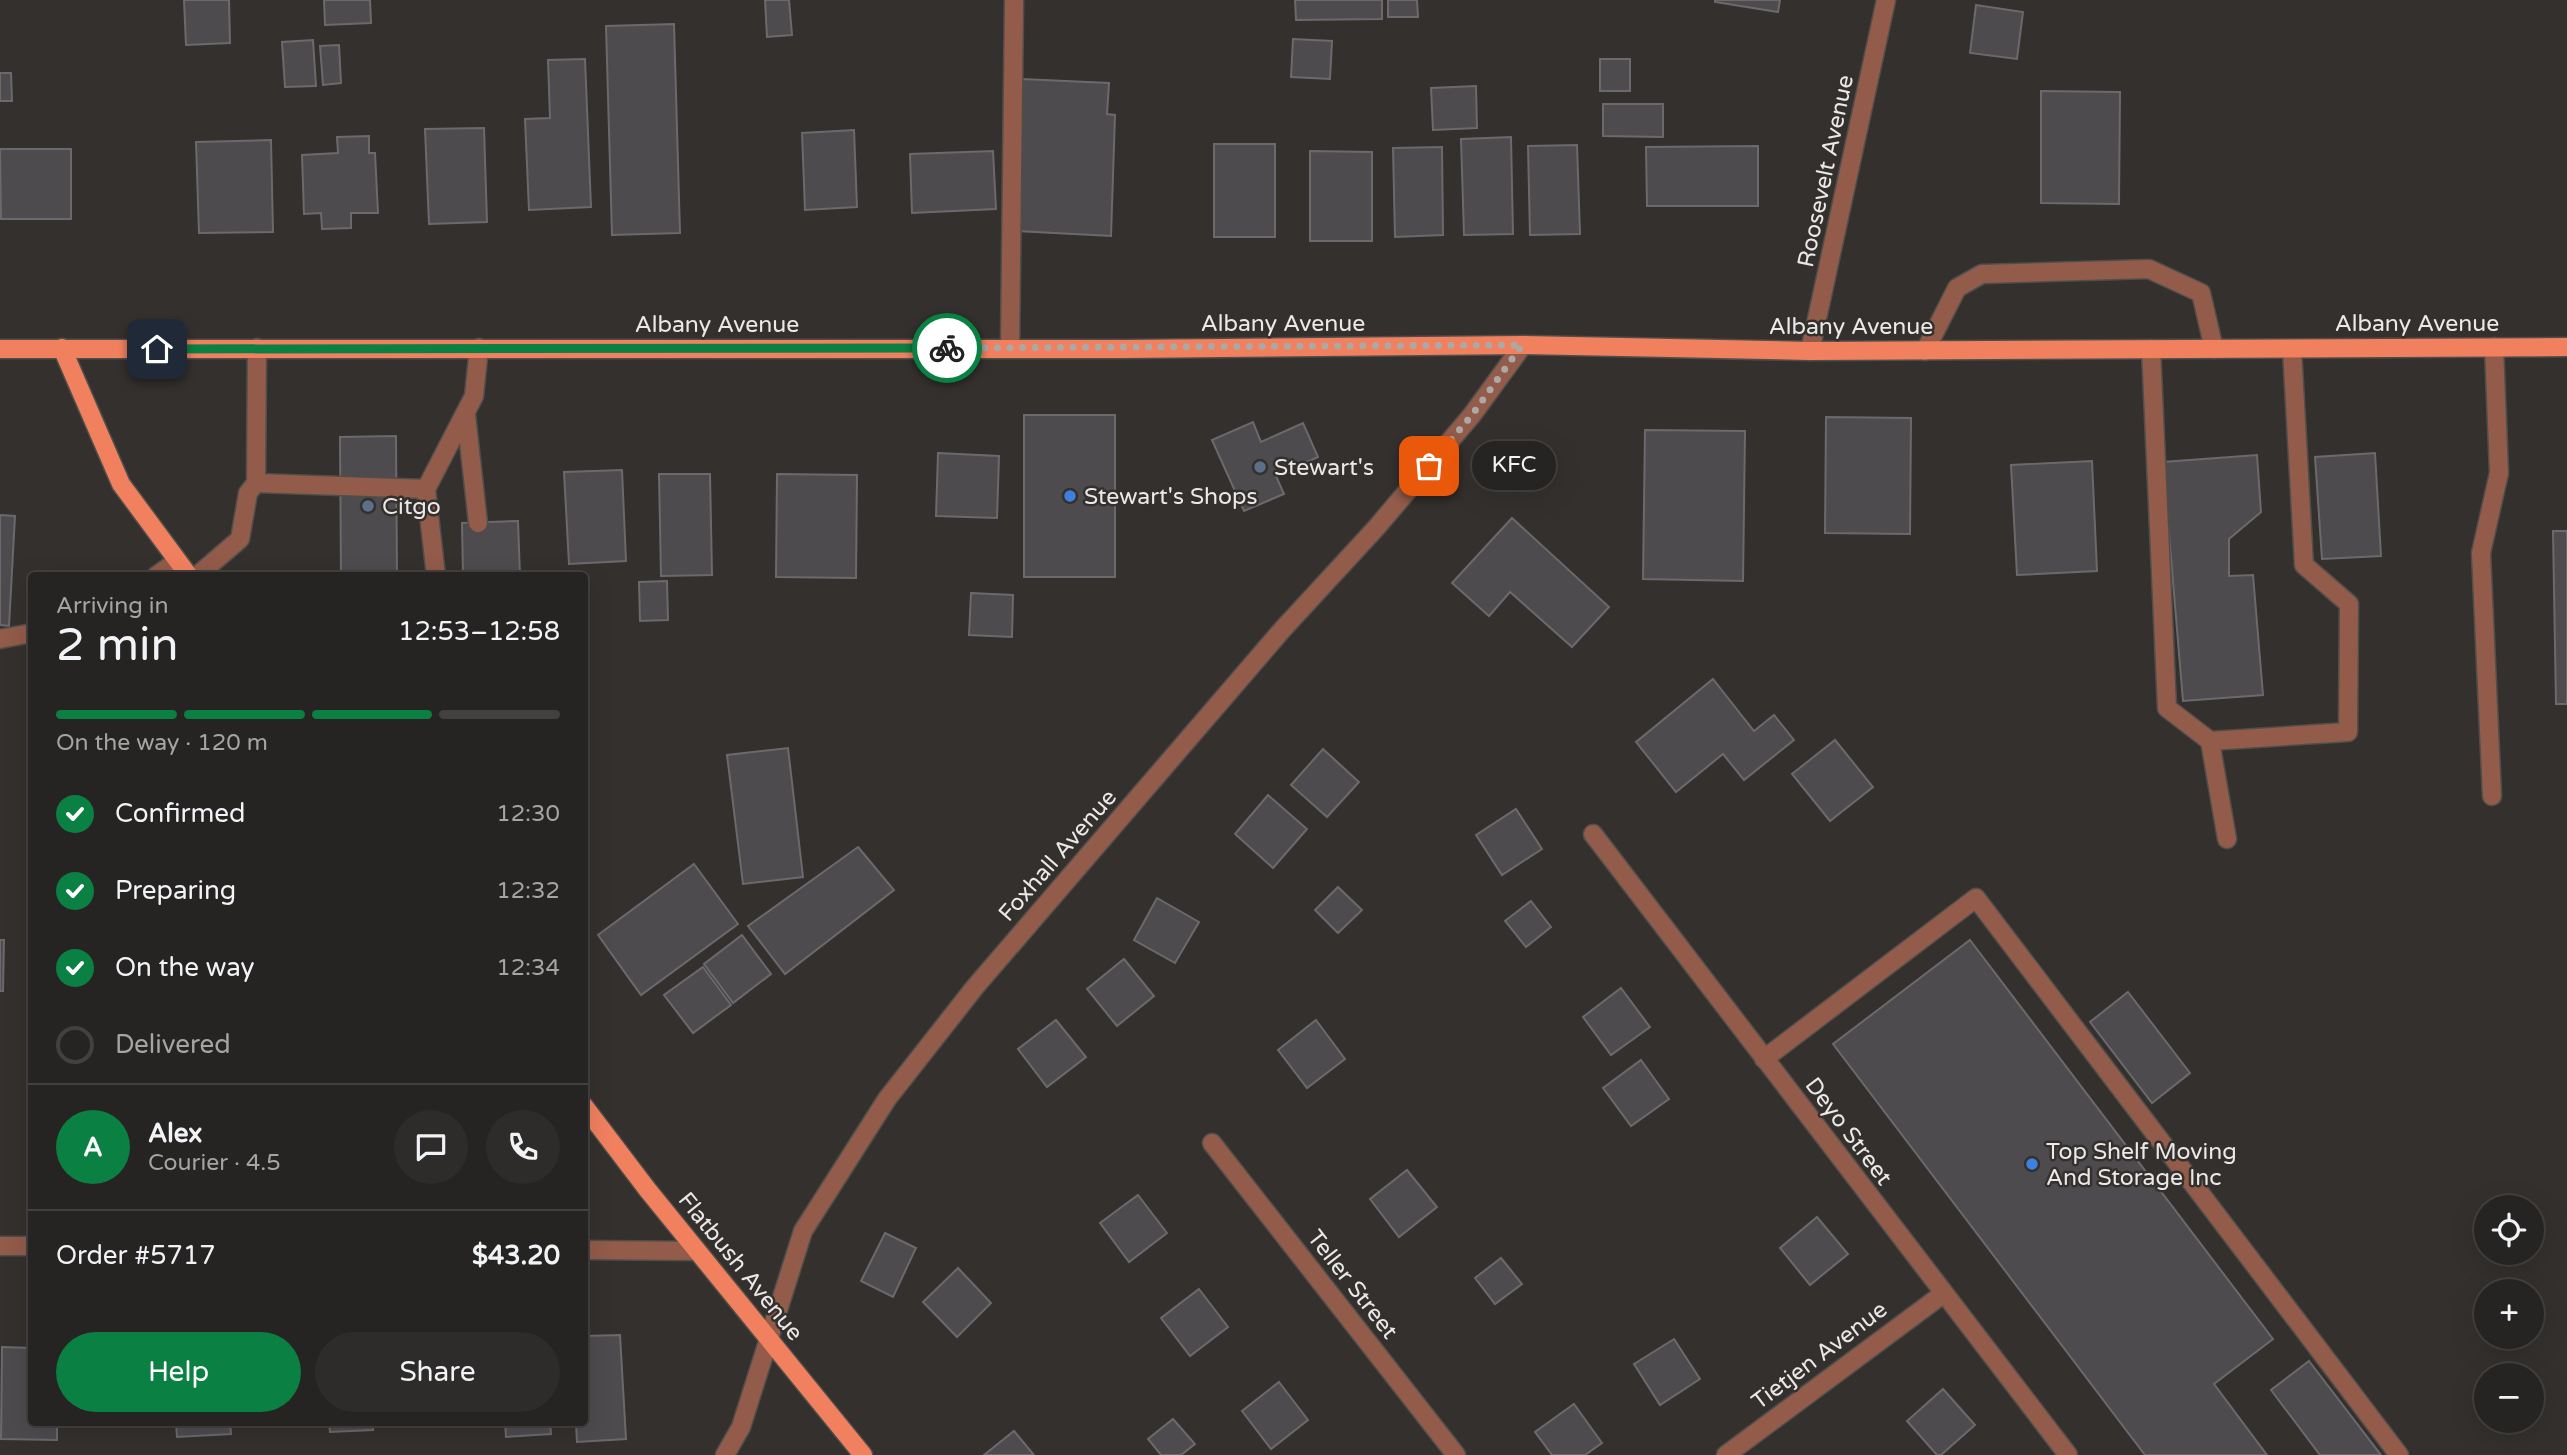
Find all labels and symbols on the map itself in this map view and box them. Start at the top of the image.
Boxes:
street label: Roosevelt Avenue [1792,72,1860,270]
street label: Albany Avenue [1201,310,1365,338]
street label: Albany Avenue [2335,310,2499,338]
street label: Albany Avenue [635,311,799,339]
courier [912,313,982,383]
street label: Albany Avenue [1769,313,1933,341]
pin [127,319,187,379]
pin [1399,436,1459,496]
callout: KFC [1471,442,1555,490]
place label: Stewart's [1274,454,1374,482]
marker: Stewart's [1252,459,1268,475]
place label: Stewart's Shops [1084,483,1257,511]
marker: Stewart's Shops [1062,488,1078,504]
place label: Citgo [382,493,441,521]
marker: Citgo [360,498,376,514]
street label: Foxhall Avenue [993,784,1123,927]
street label: Deyo Street [1799,1072,1898,1191]
place label: Top Shelf Moving And Storage Inc [2046,1138,2237,1192]
marker: Top Shelf Moving And Storage Inc [2024,1156,2040,1172]
street label: Flatbush Avenue [672,1187,809,1346]
street label: Teller Street [1301,1225,1404,1345]
street label: Tietjen Avenue [1746,1296,1893,1416]

